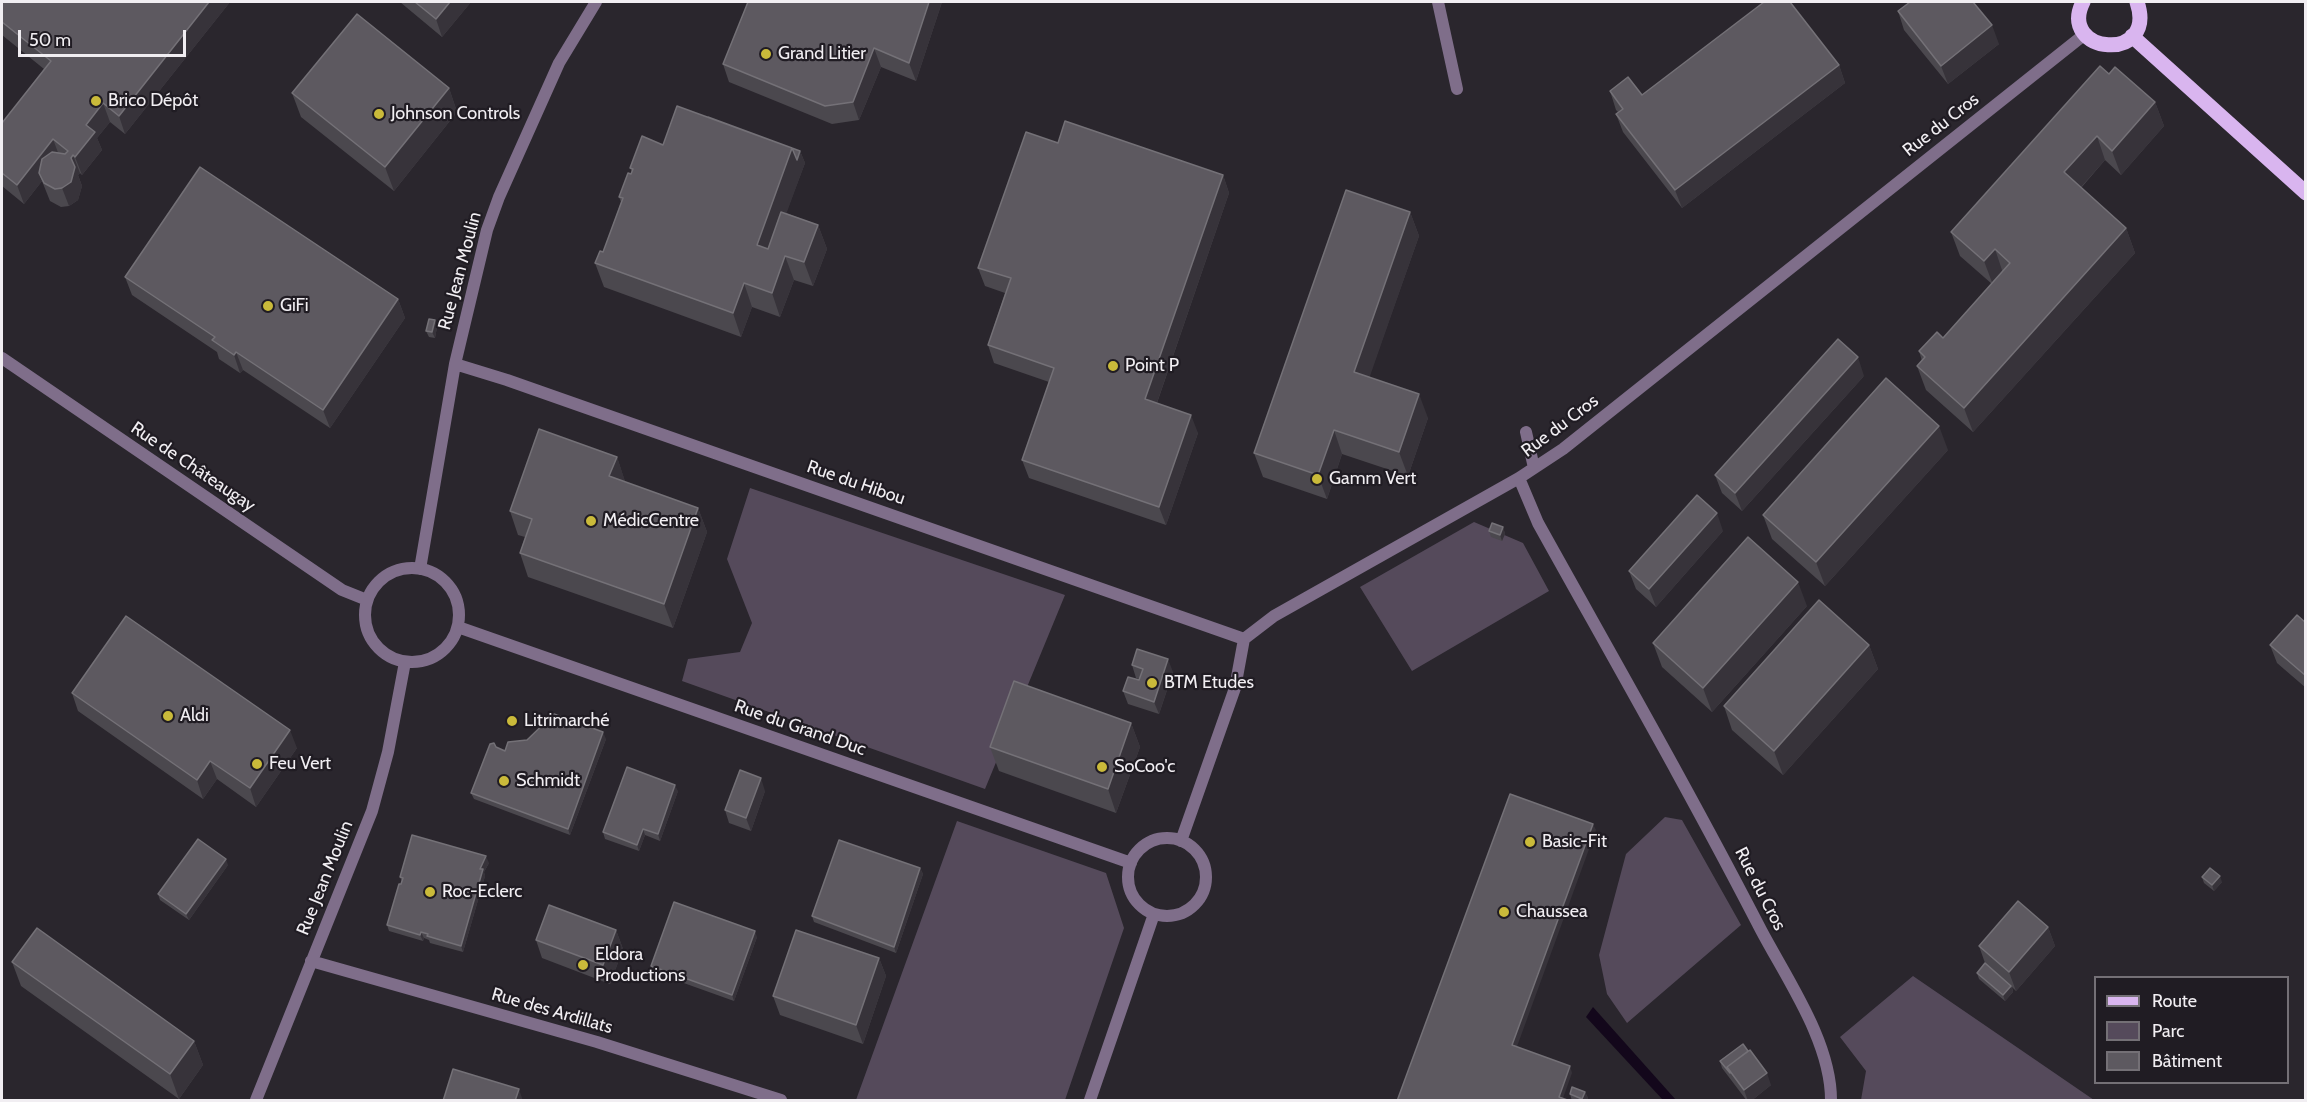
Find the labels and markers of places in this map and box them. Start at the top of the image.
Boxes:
place label: Grand Litier [778,43,866,65]
marker: Grand Litier [759,47,773,61]
place label: Brico Dépôt [108,90,198,112]
marker: Brico Dépôt [89,94,103,108]
place label: Johnson Controls [391,103,520,125]
marker: Johnson Controls [372,107,386,121]
place label: GiFi [280,295,309,317]
marker: GiFi [261,299,275,313]
place label: Point P [1125,355,1179,377]
marker: Point P [1106,359,1120,373]
place label: Gamm Vert [1329,468,1416,490]
marker: Gamm Vert [1310,472,1324,486]
place label: MédicCentre [603,510,699,532]
marker: MédicCentre [584,514,598,528]
place label: BTM Etudes [1164,672,1254,694]
marker: BTM Etudes [1145,676,1159,690]
place label: Aldi [180,705,209,727]
marker: Aldi [161,709,175,723]
place label: Litrimarché [524,710,609,732]
marker: Litrimarché [505,714,519,728]
place label: Feu Vert [269,753,331,775]
place label: SoCoo'c [1114,756,1175,778]
marker: Feu Vert [250,757,264,771]
marker: SoCoo'c [1095,760,1109,774]
place label: Schmidt [516,770,580,792]
marker: Schmidt [497,774,511,788]
place label: Basic-Fit [1542,831,1607,853]
marker: Basic-Fit [1523,835,1537,849]
place label: Roc-Eclerc [442,881,522,903]
marker: Roc-Eclerc [423,885,437,899]
place label: Chaussea [1516,901,1588,923]
marker: Chaussea [1497,905,1511,919]
place label: Eldora Productions [595,944,685,986]
marker: Eldora Productions [576,958,590,972]

